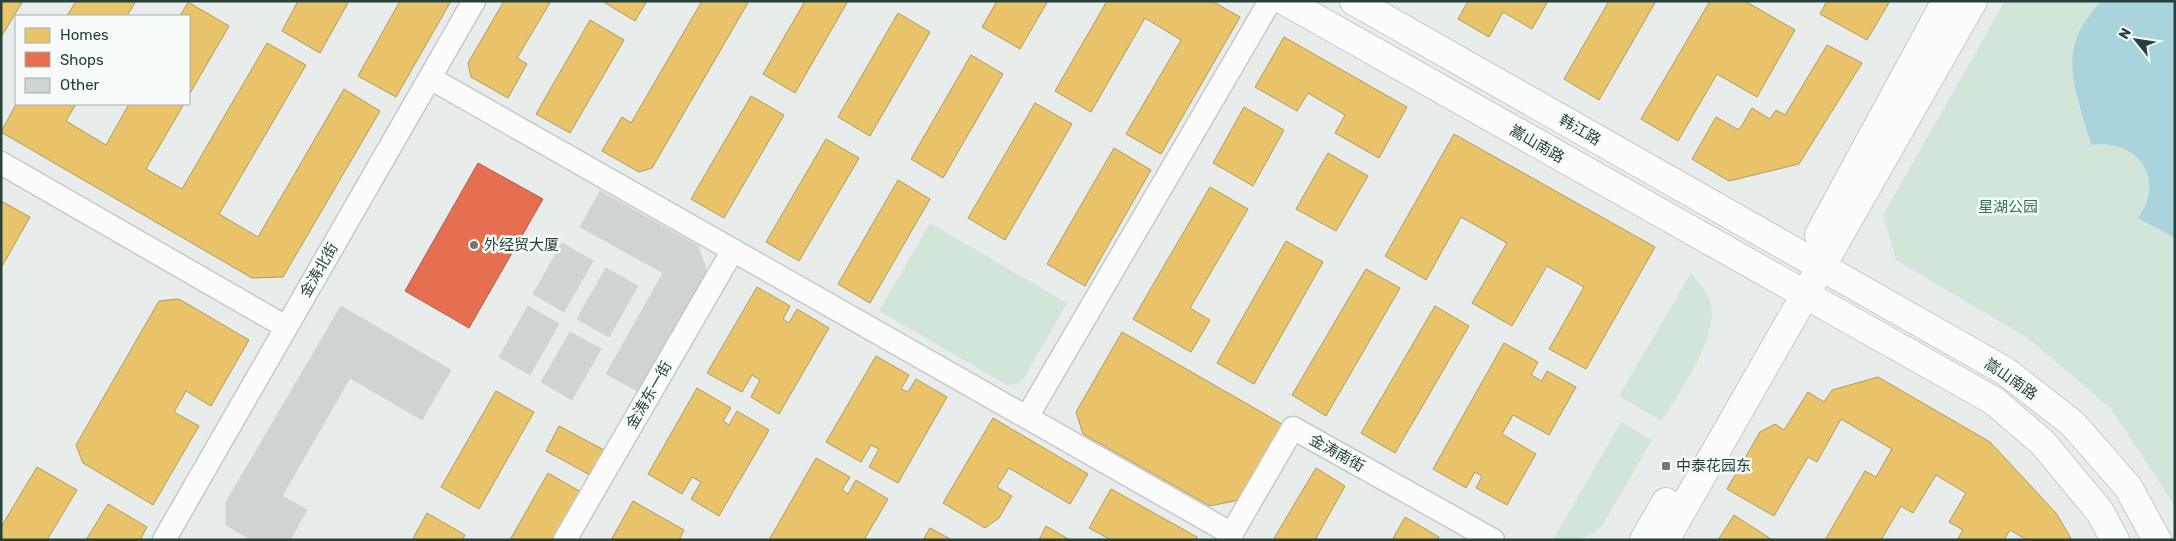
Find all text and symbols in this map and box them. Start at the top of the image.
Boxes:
legend [15,15,190,105]
north arrow [2111,15,2161,65]
text: N [2115,25,2135,42]
text: Homes [60,26,109,44]
text: Shops [60,51,104,69]
text: Other [60,76,100,94]
street label: 韩江路 [1556,111,1604,149]
street label: 嵩山南路 [1507,121,1567,167]
park label: 星湖公园 [1978,198,2038,216]
place label: 外经贸大厦 [484,236,559,254]
marker: 外经贸大厦 [468,239,480,251]
street label: 金涛北街 [296,240,342,300]
street label: 嵩山南路 [1981,354,2041,404]
street label: 金涛东一街 [622,358,676,432]
street label: 金涛南街 [1306,431,1368,475]
place label: 中泰花园东 [1676,457,1751,475]
marker: 中泰花园东 [1660,460,1672,472]

